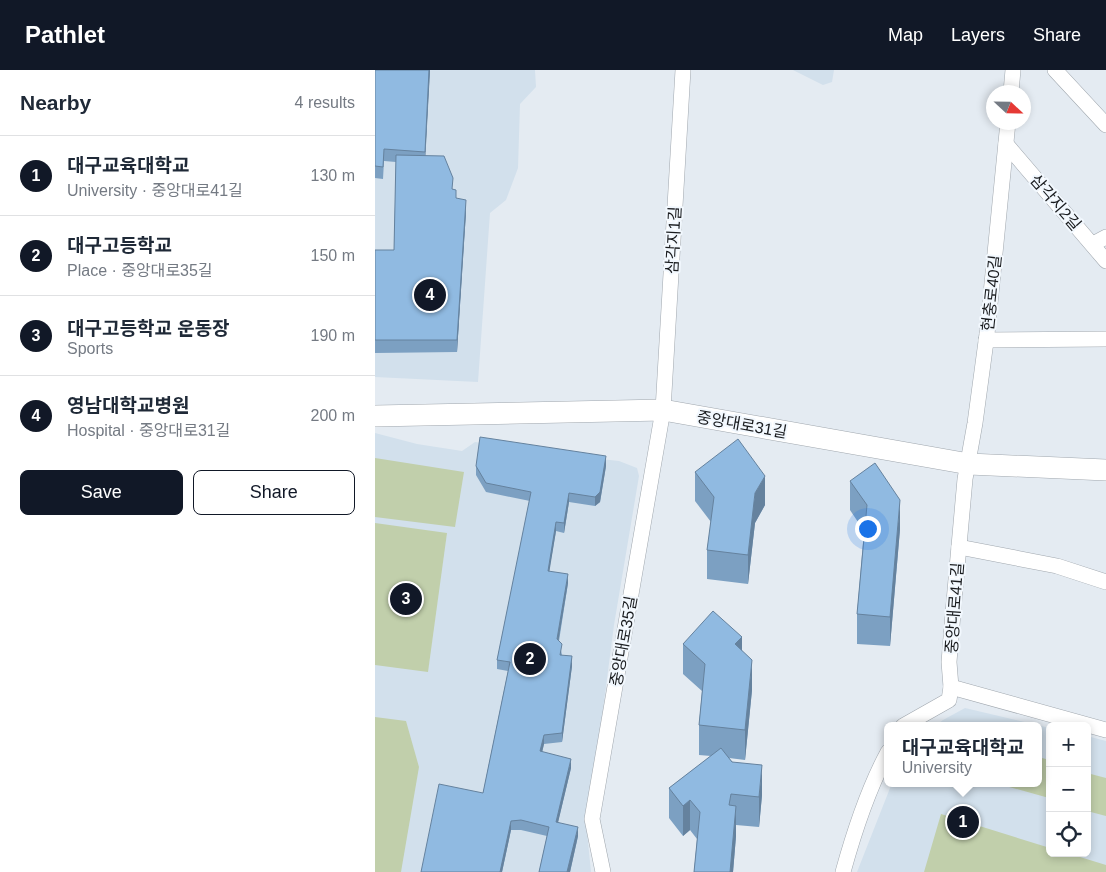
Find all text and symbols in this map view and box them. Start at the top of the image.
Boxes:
text: Pathlet [25,21,105,48]
text: Map [888,25,923,45]
text: Layers [951,25,1005,45]
text: Share [1033,25,1081,45]
north arrow [986,85,1031,130]
text: Nearby [20,91,91,114]
text: 4 results [295,94,355,111]
text: 대구교육대학교 [67,155,189,176]
text: 1 [32,167,40,184]
text: 130 m [311,167,355,184]
street label: 삼각지2길 [1027,171,1084,233]
text: University · 중앙대로41길 [67,182,243,199]
street label: 삼각지1길 [663,206,684,274]
text: 대구고등학교 [67,235,172,256]
text: 2 [32,247,40,264]
text: 150 m [311,247,355,264]
street label: 현충로40길 [979,254,1004,332]
text: Place · 중앙대로35길 [67,262,213,279]
pin: 4 [414,276,446,314]
text: 대구고등학교 운동장 [67,318,230,339]
text: 3 [32,327,40,344]
text: 190 m [311,327,355,344]
text: Sports [67,340,113,357]
text: 영남대학교병원 [67,395,189,416]
text: 4 [32,407,40,424]
text: 200 m [311,407,355,424]
street label: 중앙대로31길 [695,408,788,441]
text: Hospital · 중앙대로31길 [67,422,230,439]
button: Save [20,470,183,515]
button: Share [193,470,355,515]
your location [855,516,881,542]
street label: 중앙대로41길 [943,562,966,654]
pin: 3 [390,580,422,618]
street label: 중앙대로35길 [607,595,640,688]
pin: 2 [514,640,546,678]
popup [884,722,1042,787]
map controls [1046,722,1091,857]
button: + [1046,722,1091,767]
text: 대구교육대학교 [902,737,1024,758]
text: University [902,759,972,776]
button: − [1046,767,1091,812]
pin: 1 [947,803,979,841]
button: locate [1046,812,1091,857]

